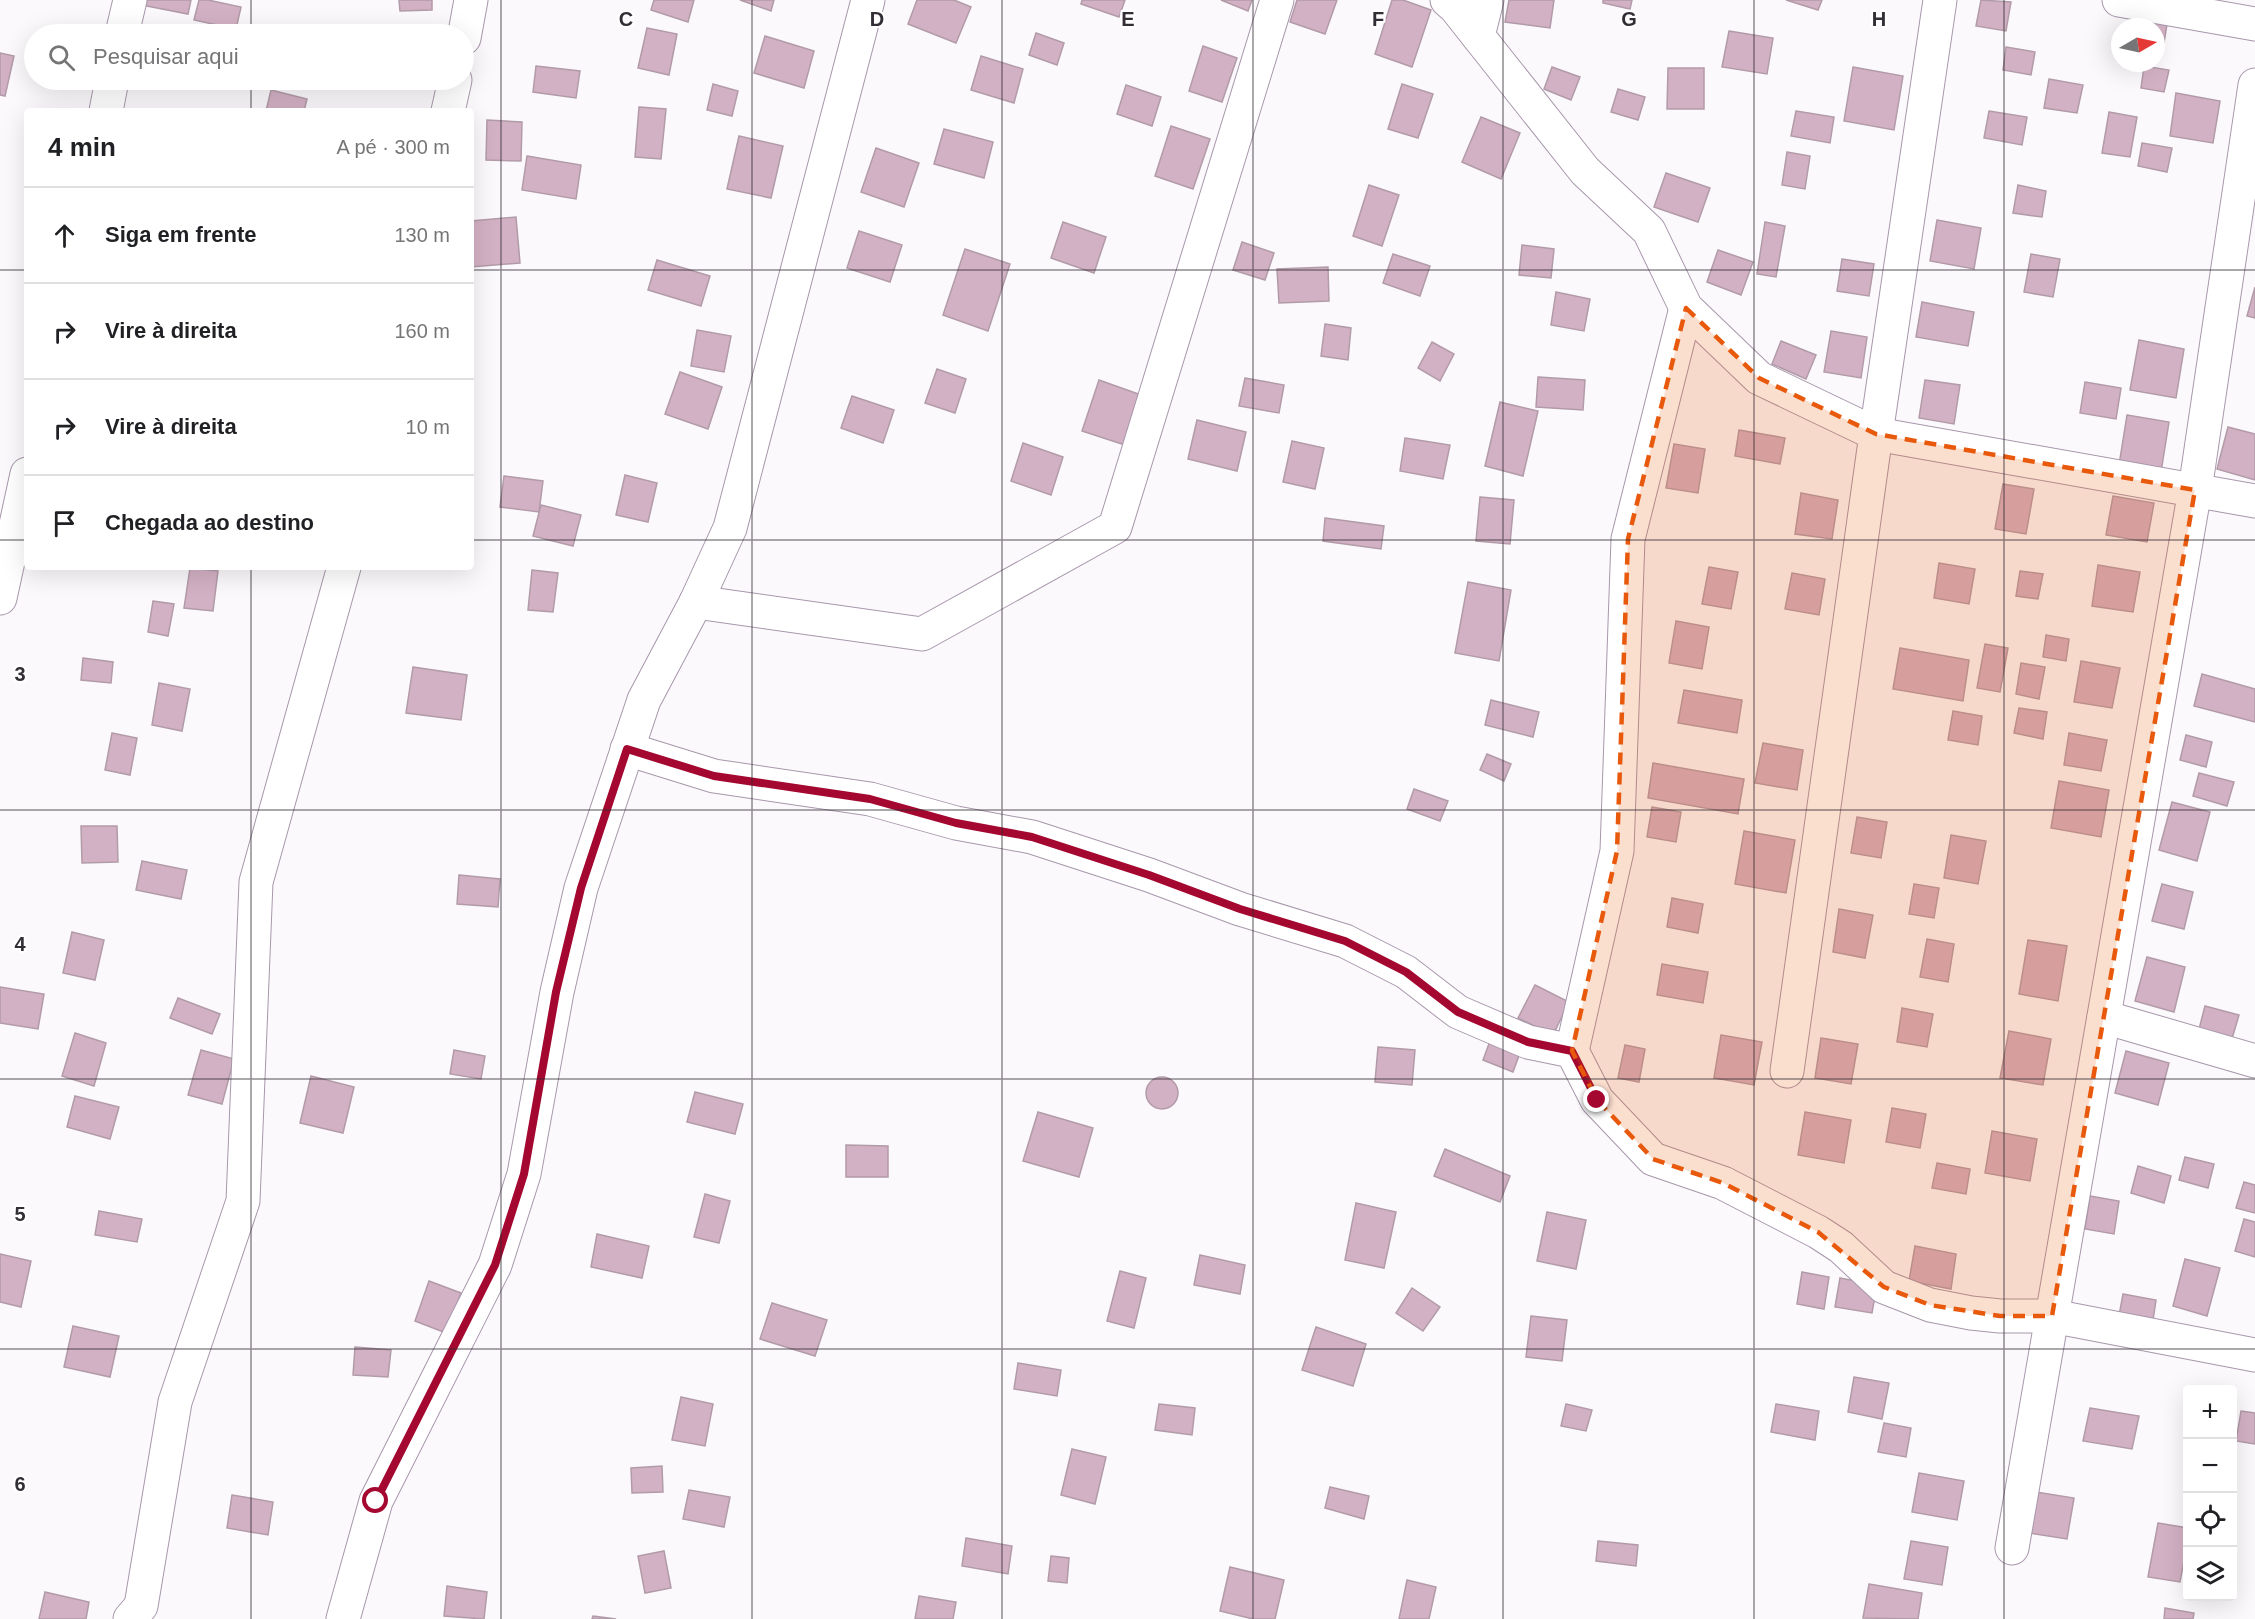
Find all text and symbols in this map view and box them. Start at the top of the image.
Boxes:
text: C [619,8,633,30]
text: D [870,8,884,30]
text: E [1121,8,1135,30]
text: F [1372,8,1384,30]
text: G [1621,8,1637,30]
text: H [1872,8,1886,30]
north arrow [2111,18,2165,72]
search box [24,24,474,90]
icon: search [45,41,78,74]
text: Pesquisar aqui [93,44,239,69]
text: 4 min [48,132,116,162]
text: A pé · 300 m [337,136,450,158]
icon: ahead [48,219,81,252]
text: Siga em frente [105,222,257,247]
text: 130 m [394,224,450,246]
icon: right [48,315,81,348]
text: Vire à direita [105,318,237,343]
text: 160 m [394,320,450,342]
icon: right [48,411,81,444]
text: Vire à direita [105,414,237,439]
text: 10 m [406,416,450,438]
icon: arrive [48,507,81,540]
text: Chegada ao destino [105,510,314,535]
text: 3 [14,663,26,685]
text: 4 [14,933,26,955]
route end [1583,1086,1609,1112]
text: 5 [14,1203,26,1225]
map controls [2183,1385,2237,1601]
button: + [2183,1385,2237,1439]
button: − [2183,1439,2237,1493]
text: 6 [14,1473,26,1495]
route start [362,1487,388,1513]
button: locate [2183,1493,2237,1547]
button: layers [2183,1547,2237,1601]

